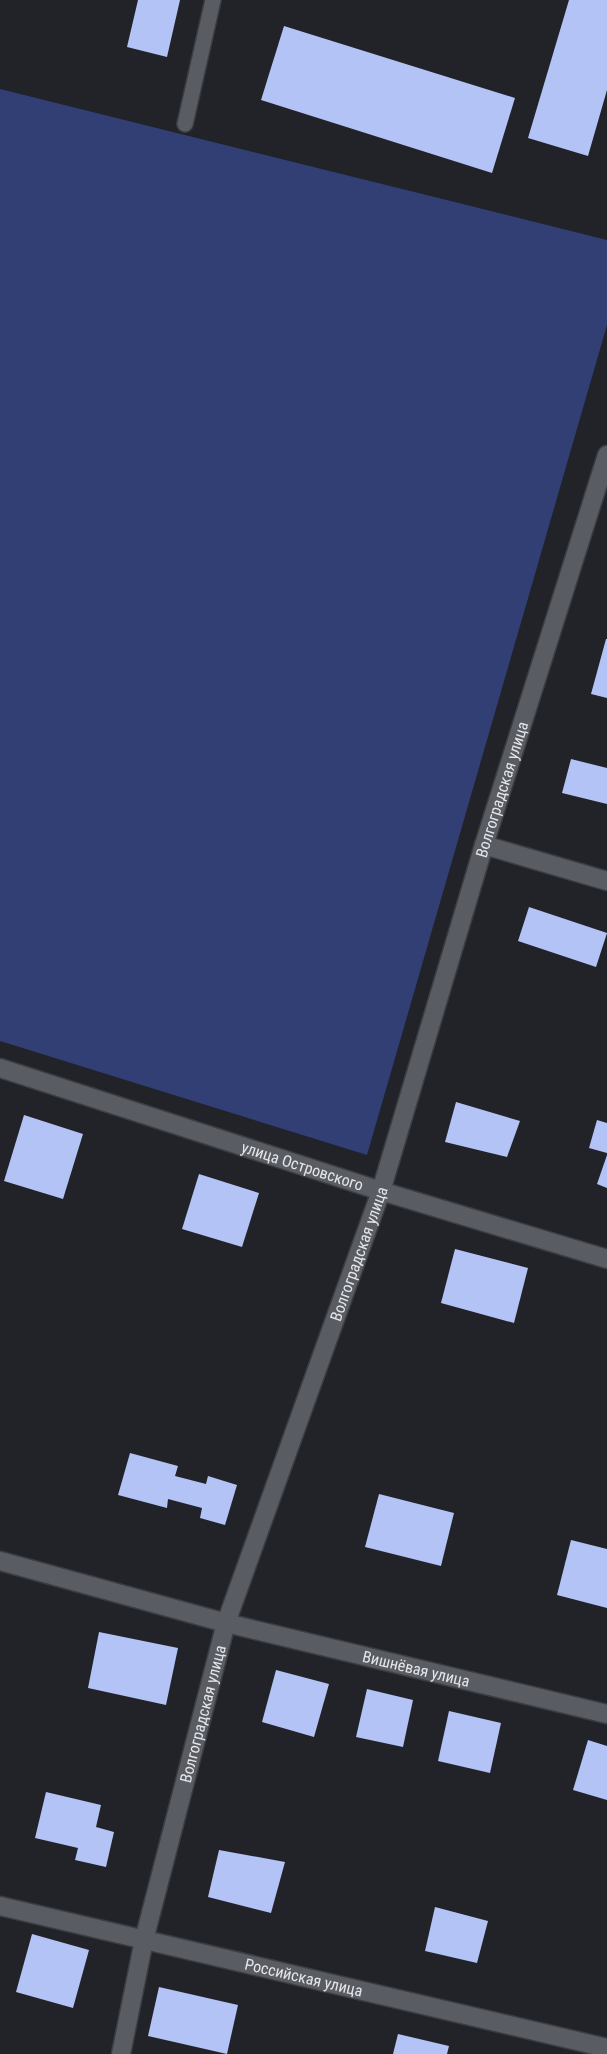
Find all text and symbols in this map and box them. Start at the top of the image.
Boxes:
street label: Волгоградская улица [472,719,532,860]
street label: улица Островского [239,1138,366,1195]
street label: Волгоградская улица [326,1184,392,1324]
street label: Волгоградская улица [176,1643,230,1785]
street label: Вишнёвая улица [361,1647,472,1691]
street label: Российская улица [243,1955,365,2001]

